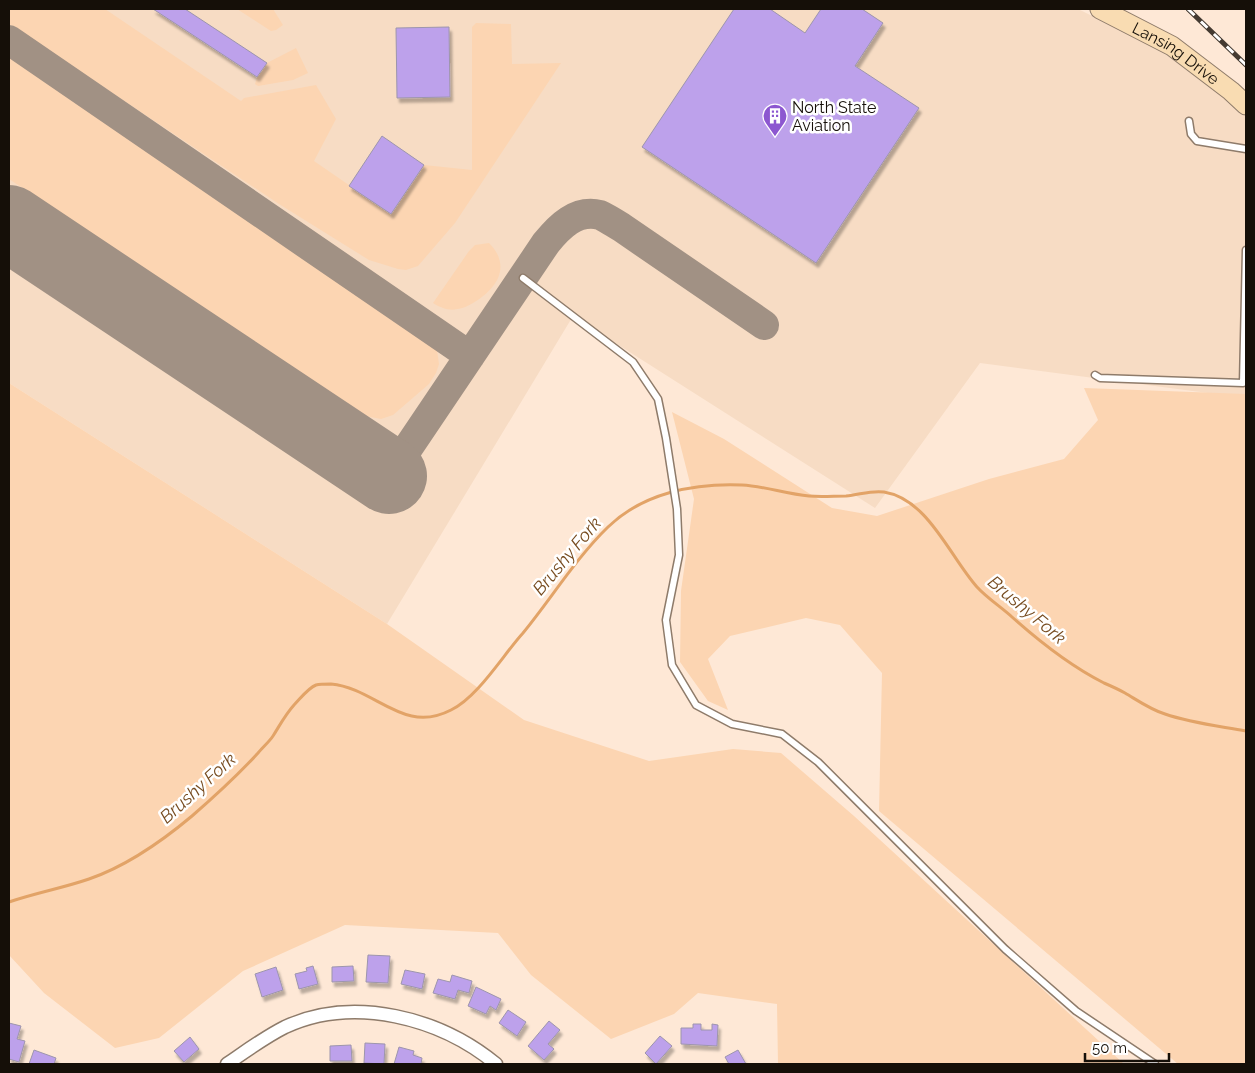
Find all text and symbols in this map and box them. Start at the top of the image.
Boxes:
street label: Lansing Drive [1129,18,1223,89]
place label: North State Aviation [792,98,876,135]
building icon: North State Aviation [762,103,788,137]
water label: Brushy Fork [528,512,605,599]
water label: Brushy Fork [984,571,1071,648]
water label: Brushy Fork [155,748,240,827]
scale bar [1085,1030,1169,1062]
text: 50 m [1092,1039,1127,1057]

